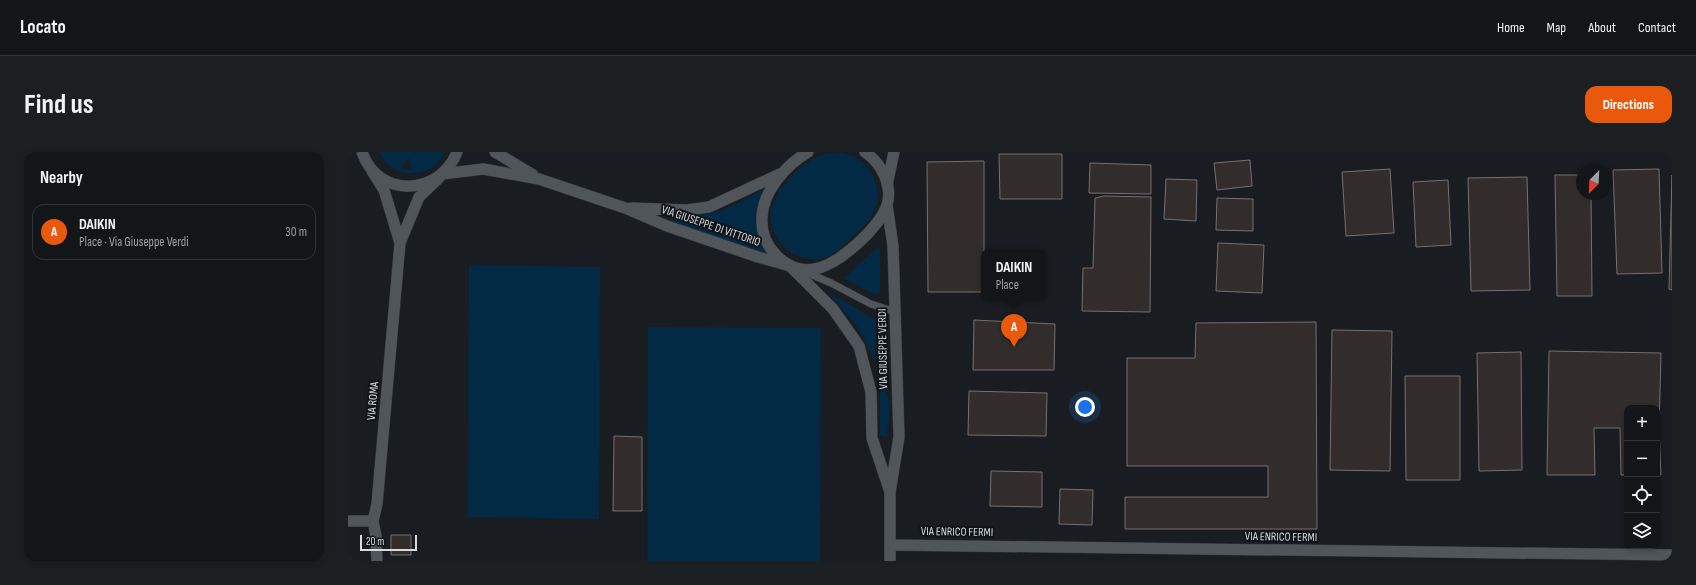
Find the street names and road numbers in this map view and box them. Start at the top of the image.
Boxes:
street label: VIA GIUSEPPE DI VITTORIO [660,202,763,250]
street label: VIA GIUSEPPE VERDI [875,309,891,389]
street label: VIA ROMA [364,380,382,421]
street label: VIA ENRICO FERMI [921,524,993,540]
street label: VIA ENRICO FERMI [1245,529,1317,545]

